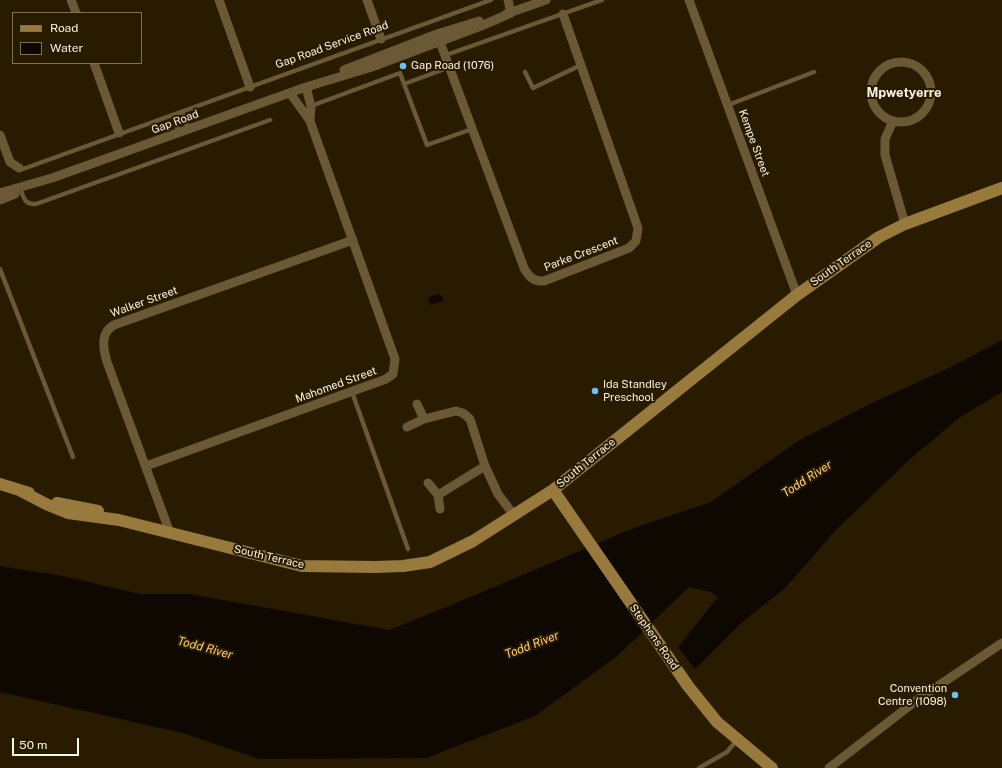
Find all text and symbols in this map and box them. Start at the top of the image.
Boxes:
legend [12,12,142,64]
street label: Gap Road Service Road [274,18,390,72]
text: Road [50,21,78,35]
text: Water [50,41,83,55]
place label: Gap Road (1076) [411,59,494,73]
marker: Gap Road (1076) [398,61,408,71]
district label: Mpwetyerre [866,85,942,101]
street label: Gap Road [150,107,200,137]
street label: Kempe Street [736,108,772,178]
street label: Parke Crescent [542,234,620,274]
street label: South Terrace [808,237,874,289]
street label: Walker Street [109,284,179,320]
street label: Mahomed Street [294,364,378,406]
place label: Ida Standley Preschool [603,378,667,404]
marker: Ida Standley Preschool [590,386,600,396]
street label: South Terrace [554,435,618,491]
water label: Todd River [779,458,835,500]
street label: South Terrace [232,542,306,572]
street label: Stephens Road [626,602,682,672]
water label: Todd River [503,628,561,662]
water label: Todd River [176,634,234,662]
place label: Convention Centre (1098) [878,682,947,708]
marker: Convention Centre (1098) [950,690,960,700]
scale bar [14,730,81,756]
text: 50 m [19,738,47,752]

